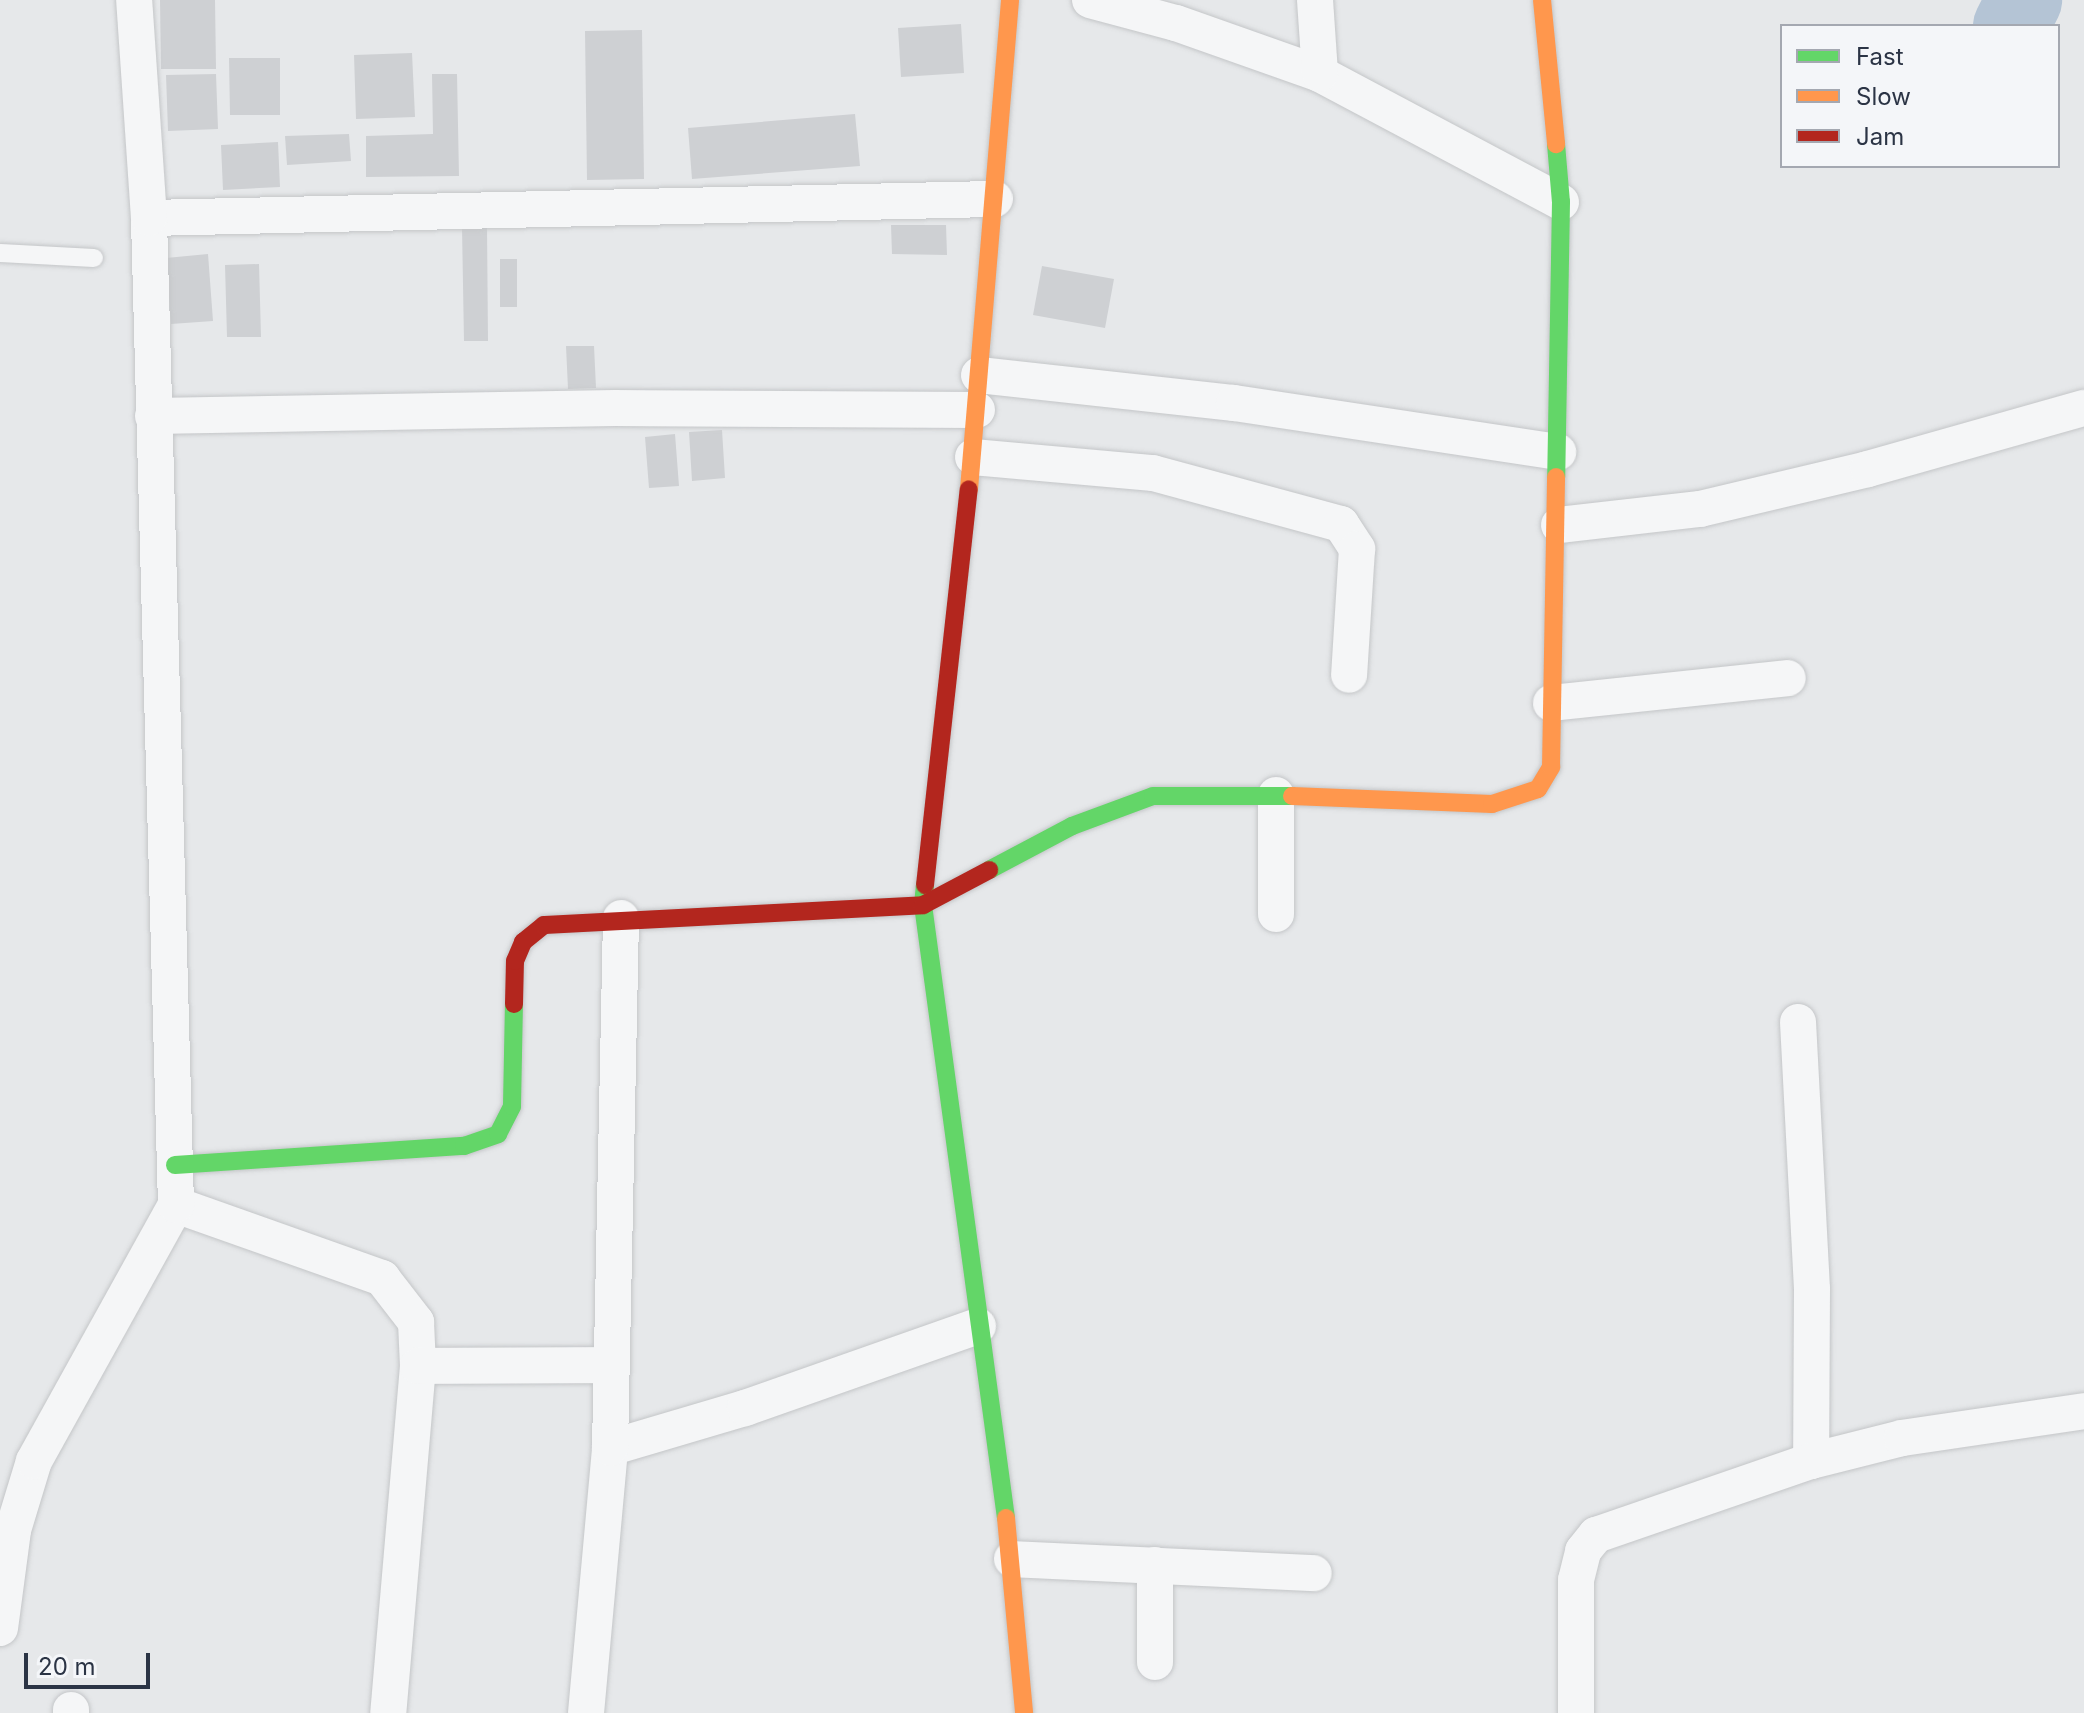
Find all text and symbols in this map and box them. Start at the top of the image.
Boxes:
legend [1780,24,2060,168]
text: Fast [1856,42,1904,71]
text: Slow [1856,82,1911,111]
text: Jam [1856,122,1904,151]
scale bar [28,1637,154,1687]
text: 20 m [38,1652,96,1681]

